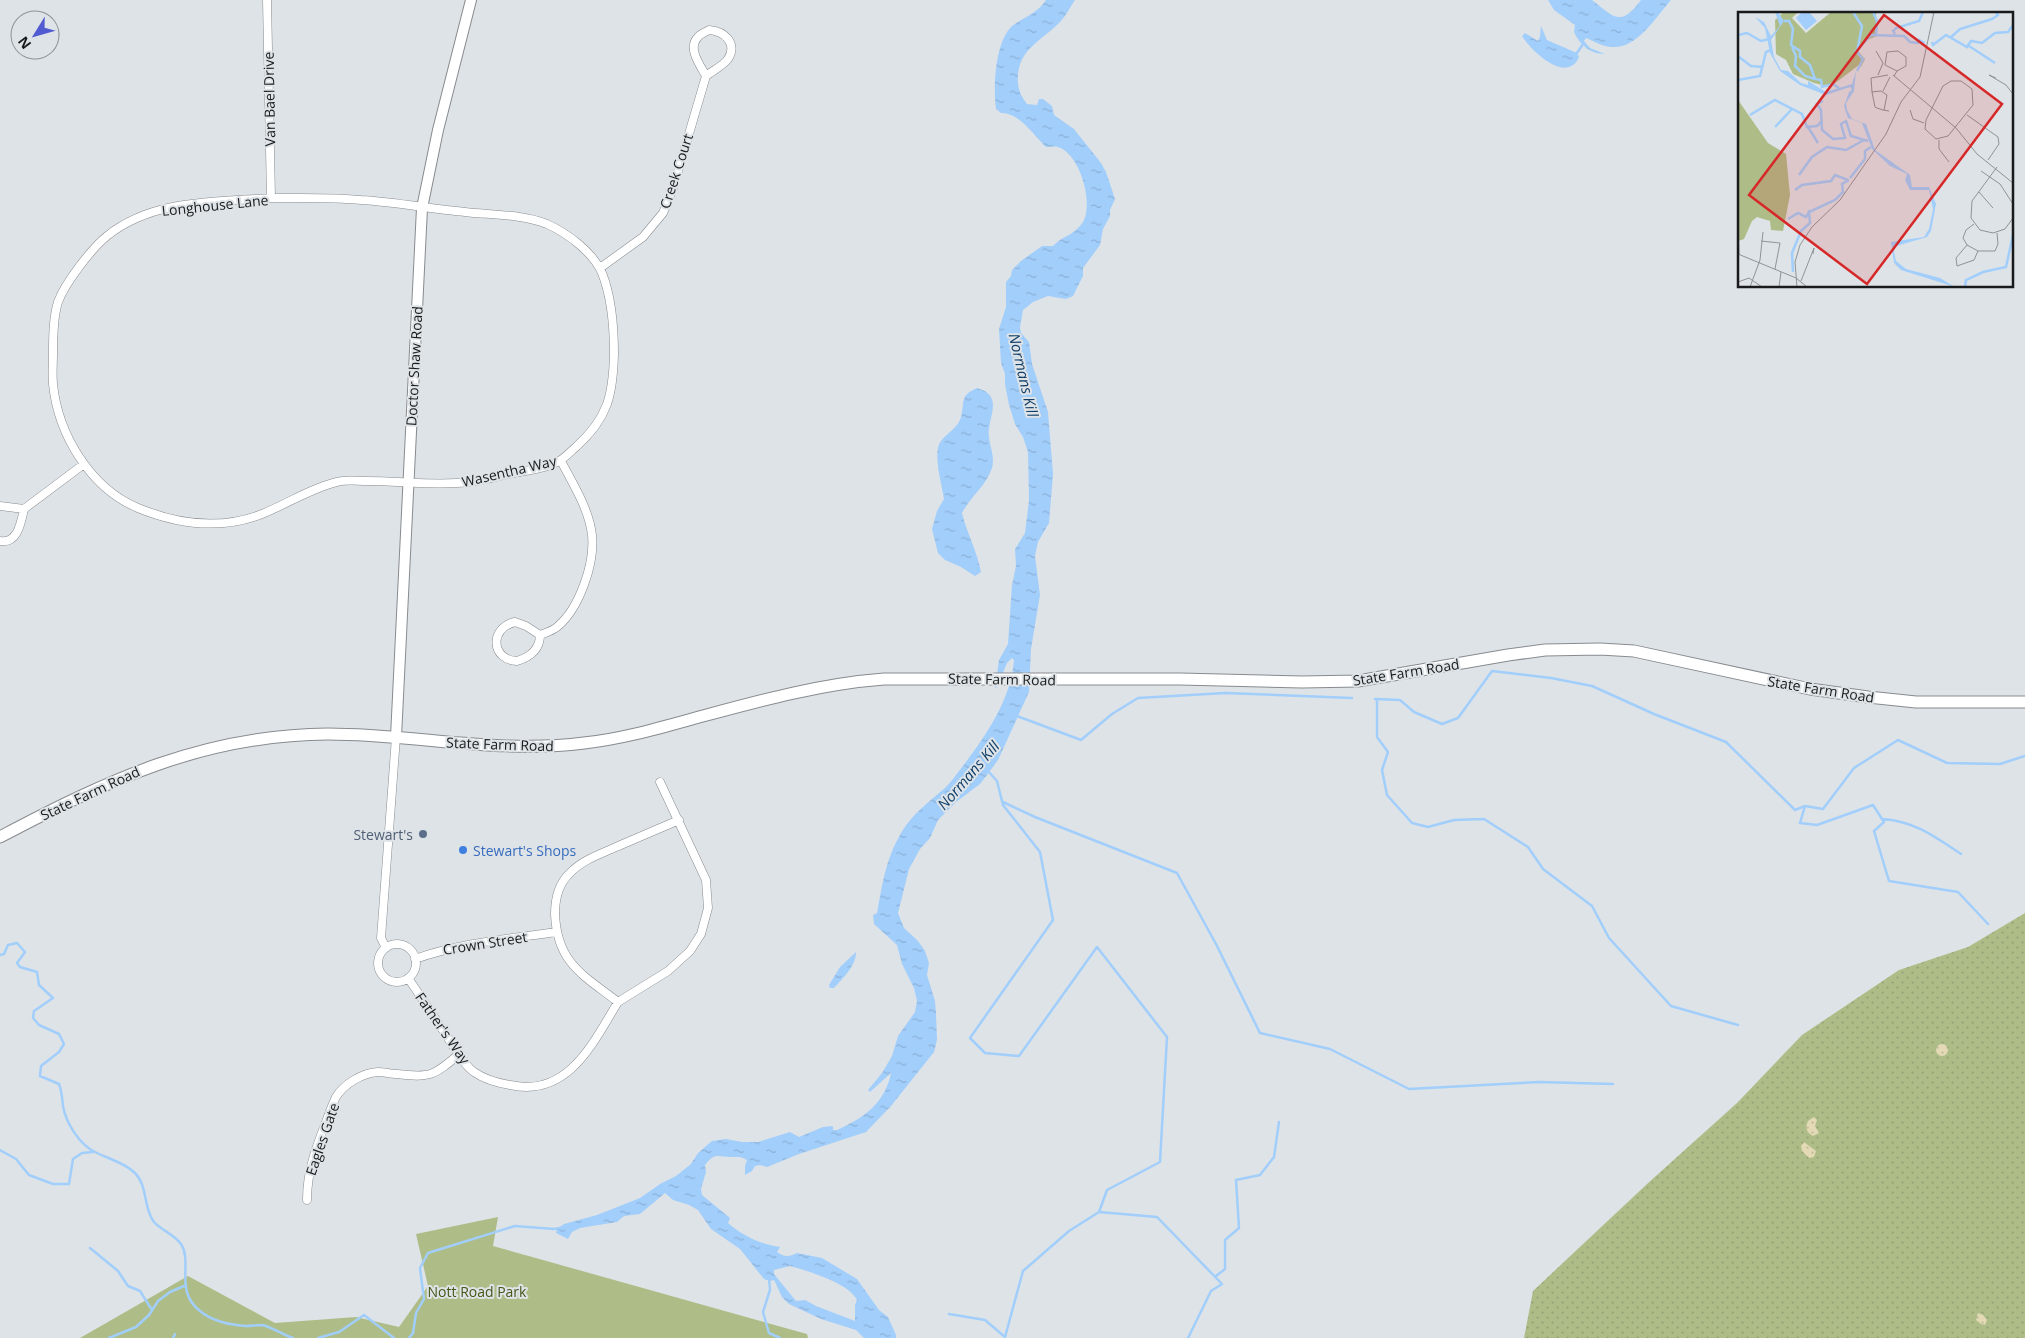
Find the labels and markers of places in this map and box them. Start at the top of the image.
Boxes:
place label: Stewart's [353,825,413,844]
marker: Stewart's [417,828,429,840]
place label: Stewart's Shops [473,841,576,860]
marker: Stewart's Shops [457,844,469,856]

